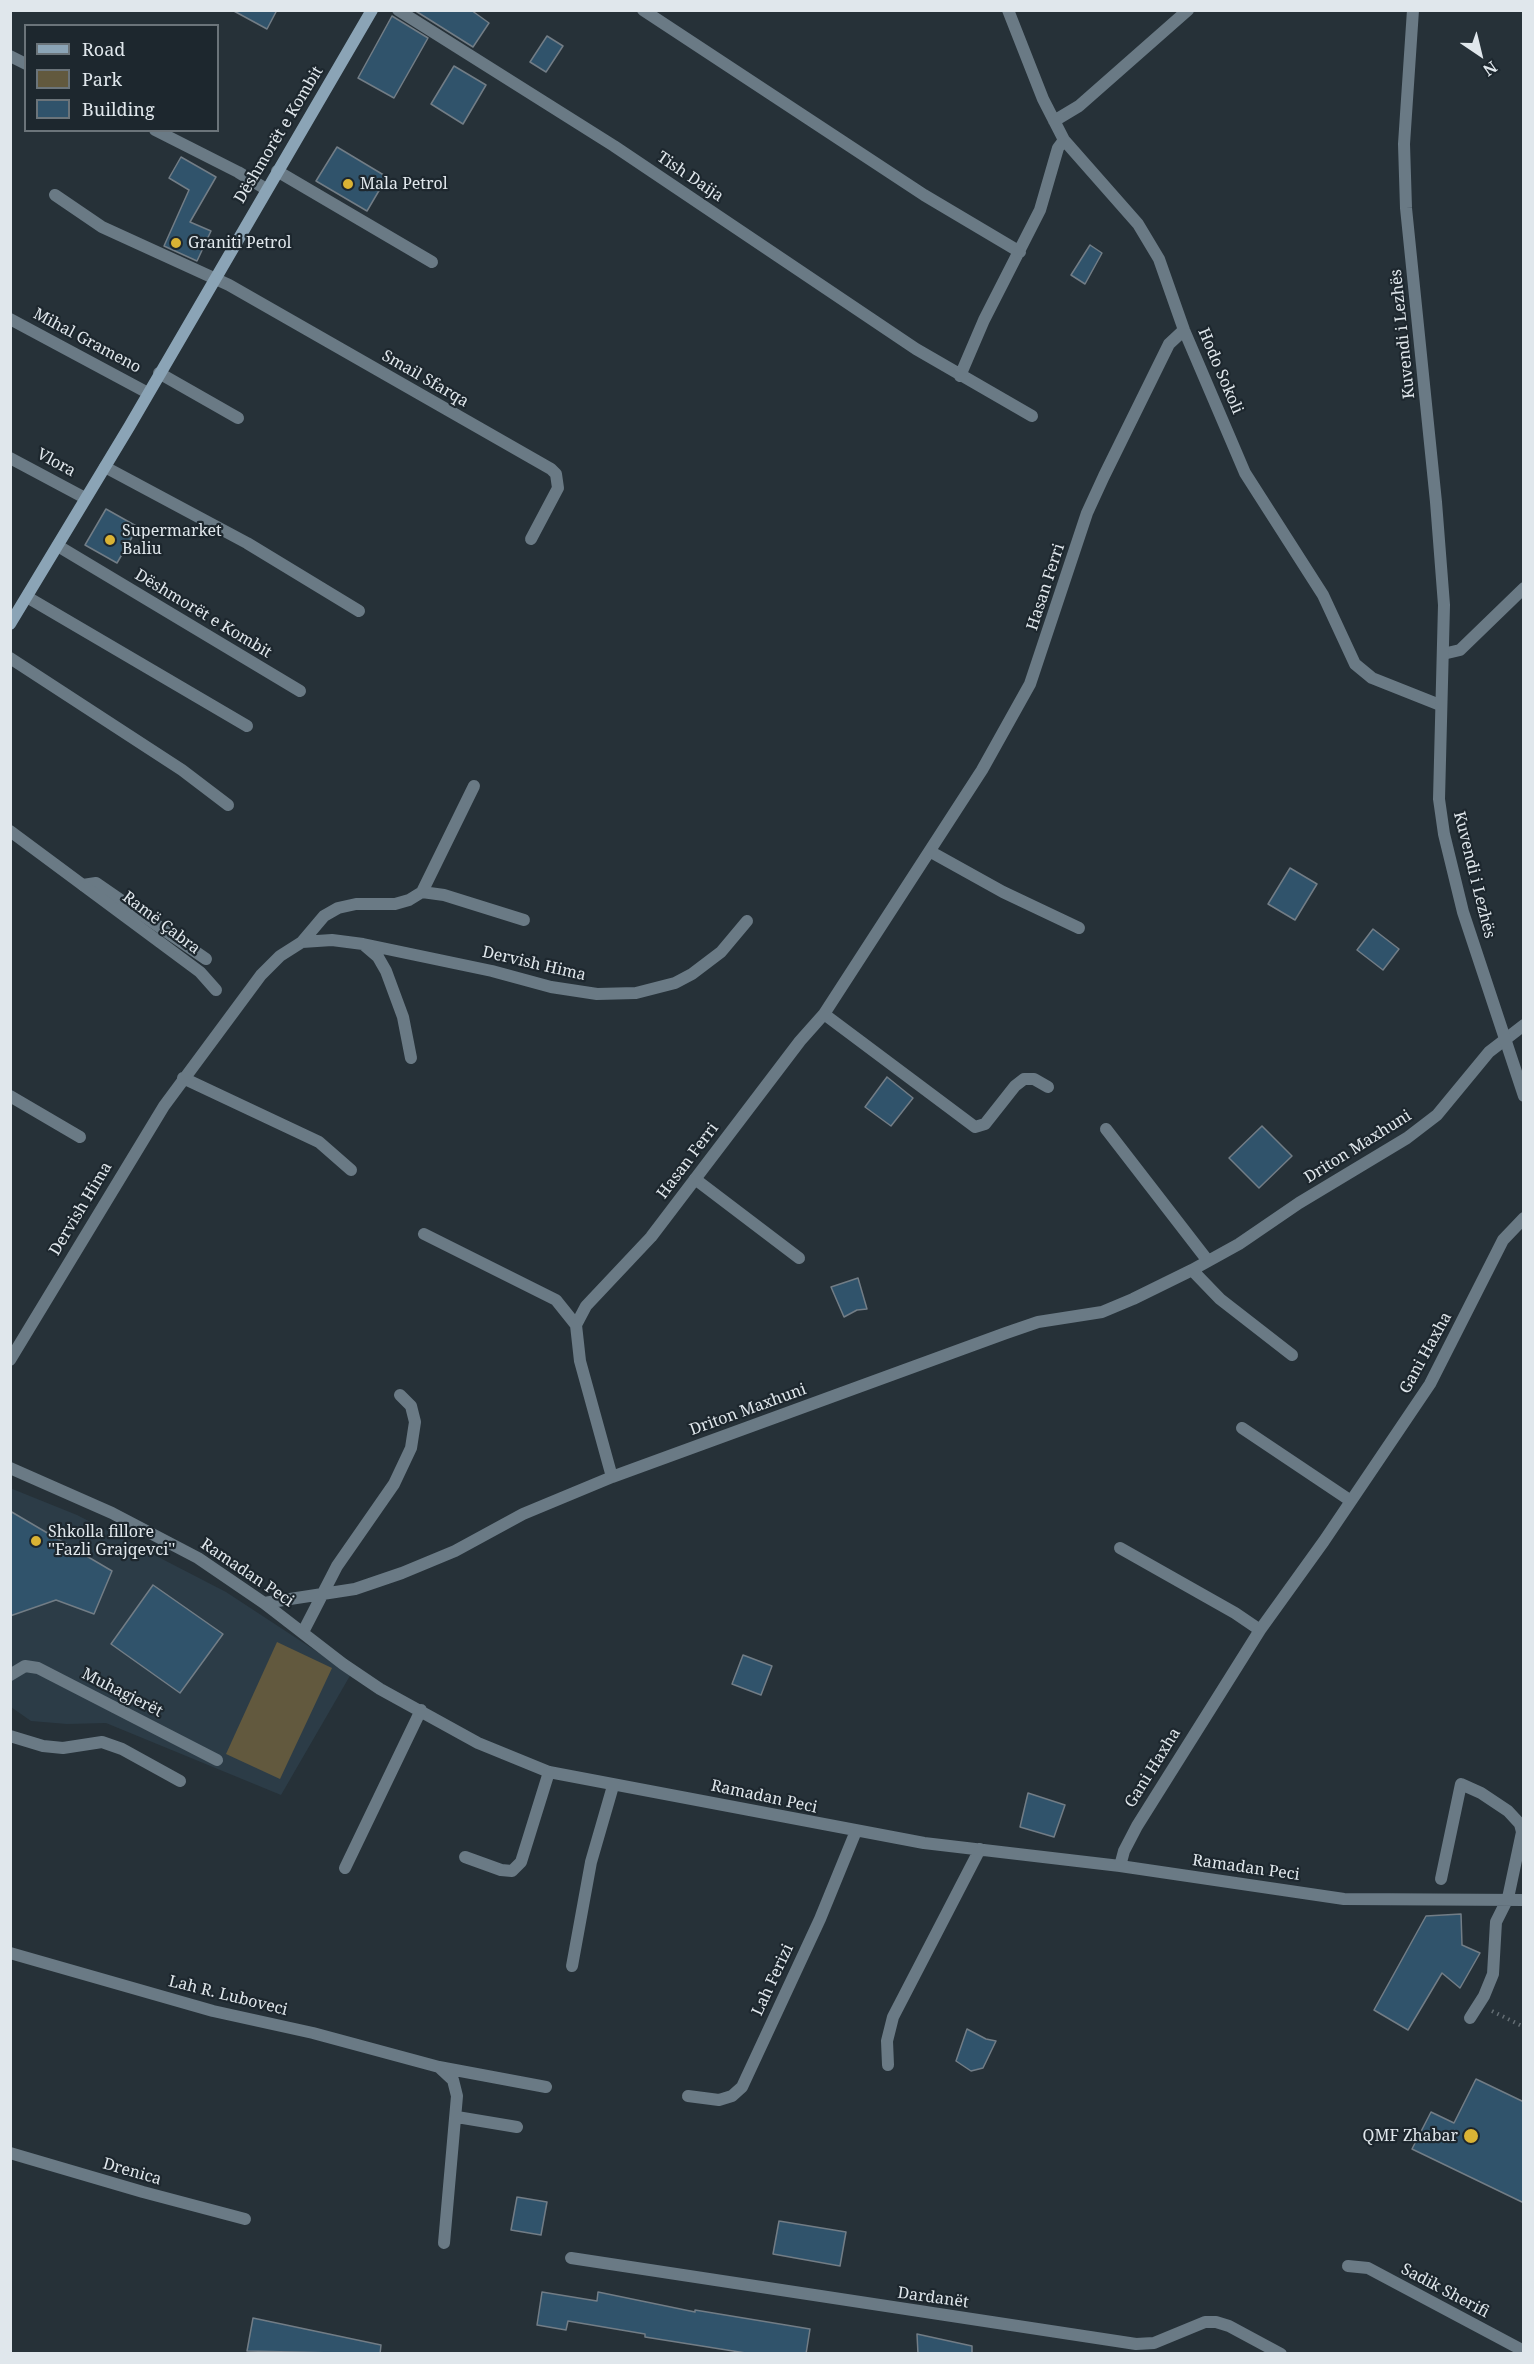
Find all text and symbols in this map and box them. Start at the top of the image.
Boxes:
legend [24,24,219,132]
north arrow [1450,24,1510,84]
text: Road [82,37,125,61]
text: N [1479,56,1502,81]
street label: Dëshmorët e Kombit [231,63,327,207]
text: Park [82,67,122,91]
text: Building [82,97,155,121]
street label: Tish Daija [653,148,727,206]
place label: Mala Petrol [360,174,448,194]
marker: Mala Petrol [341,177,355,191]
place label: Graniti Petrol [188,233,292,253]
marker: Graniti Petrol [169,236,183,250]
street label: Kuvendi i Lezhës [1387,268,1419,400]
street label: Mihal Grameno [30,305,144,377]
street label: Hodo Sokoli [1193,325,1247,417]
street label: Smail Sfarqa [378,346,472,412]
street label: Vlora [33,445,79,481]
place label: Supermarket Baliu [122,521,222,559]
marker: Supermarket Baliu [103,533,117,547]
street label: Hasan Ferri [1023,541,1069,633]
street label: Dëshmorët e Kombit [131,566,275,662]
street label: Kuvendi i Lezhës [1449,810,1499,940]
street label: Ramë Çabra [118,888,204,958]
street label: Dervish Hima [480,943,588,985]
street label: Driton Maxhuni [1301,1106,1415,1188]
street label: Hasan Ferri [653,1119,723,1203]
street label: Dervish Hima [46,1159,116,1259]
street label: Gani Haxha [1396,1309,1456,1397]
street label: Driton Maxhuni [687,1380,809,1440]
place label: Shkolla fillore ''Fazli Grajqevci'' [48,1522,175,1560]
marker: Shkolla fillore ''Fazli Grajqevci'' [29,1534,43,1548]
street label: Ramadan Peci [197,1535,297,1611]
street label: Muhagjerët [78,1664,166,1722]
street label: Gani Haxha [1121,1725,1185,1811]
street label: Ramadan Peci [709,1776,819,1818]
street label: Ramadan Peci [1191,1851,1301,1885]
street label: Lah Ferizi [748,1941,798,2019]
street label: Lah R. Luboveci [167,1972,289,2020]
place label: QMF Zhabar [1363,2126,1458,2146]
marker: QMF Zhabar [1462,2127,1480,2145]
street label: Drenica [100,2154,164,2190]
street label: Sadik Sherifi [1398,2260,1492,2322]
street label: Dardanët [896,2284,970,2312]

